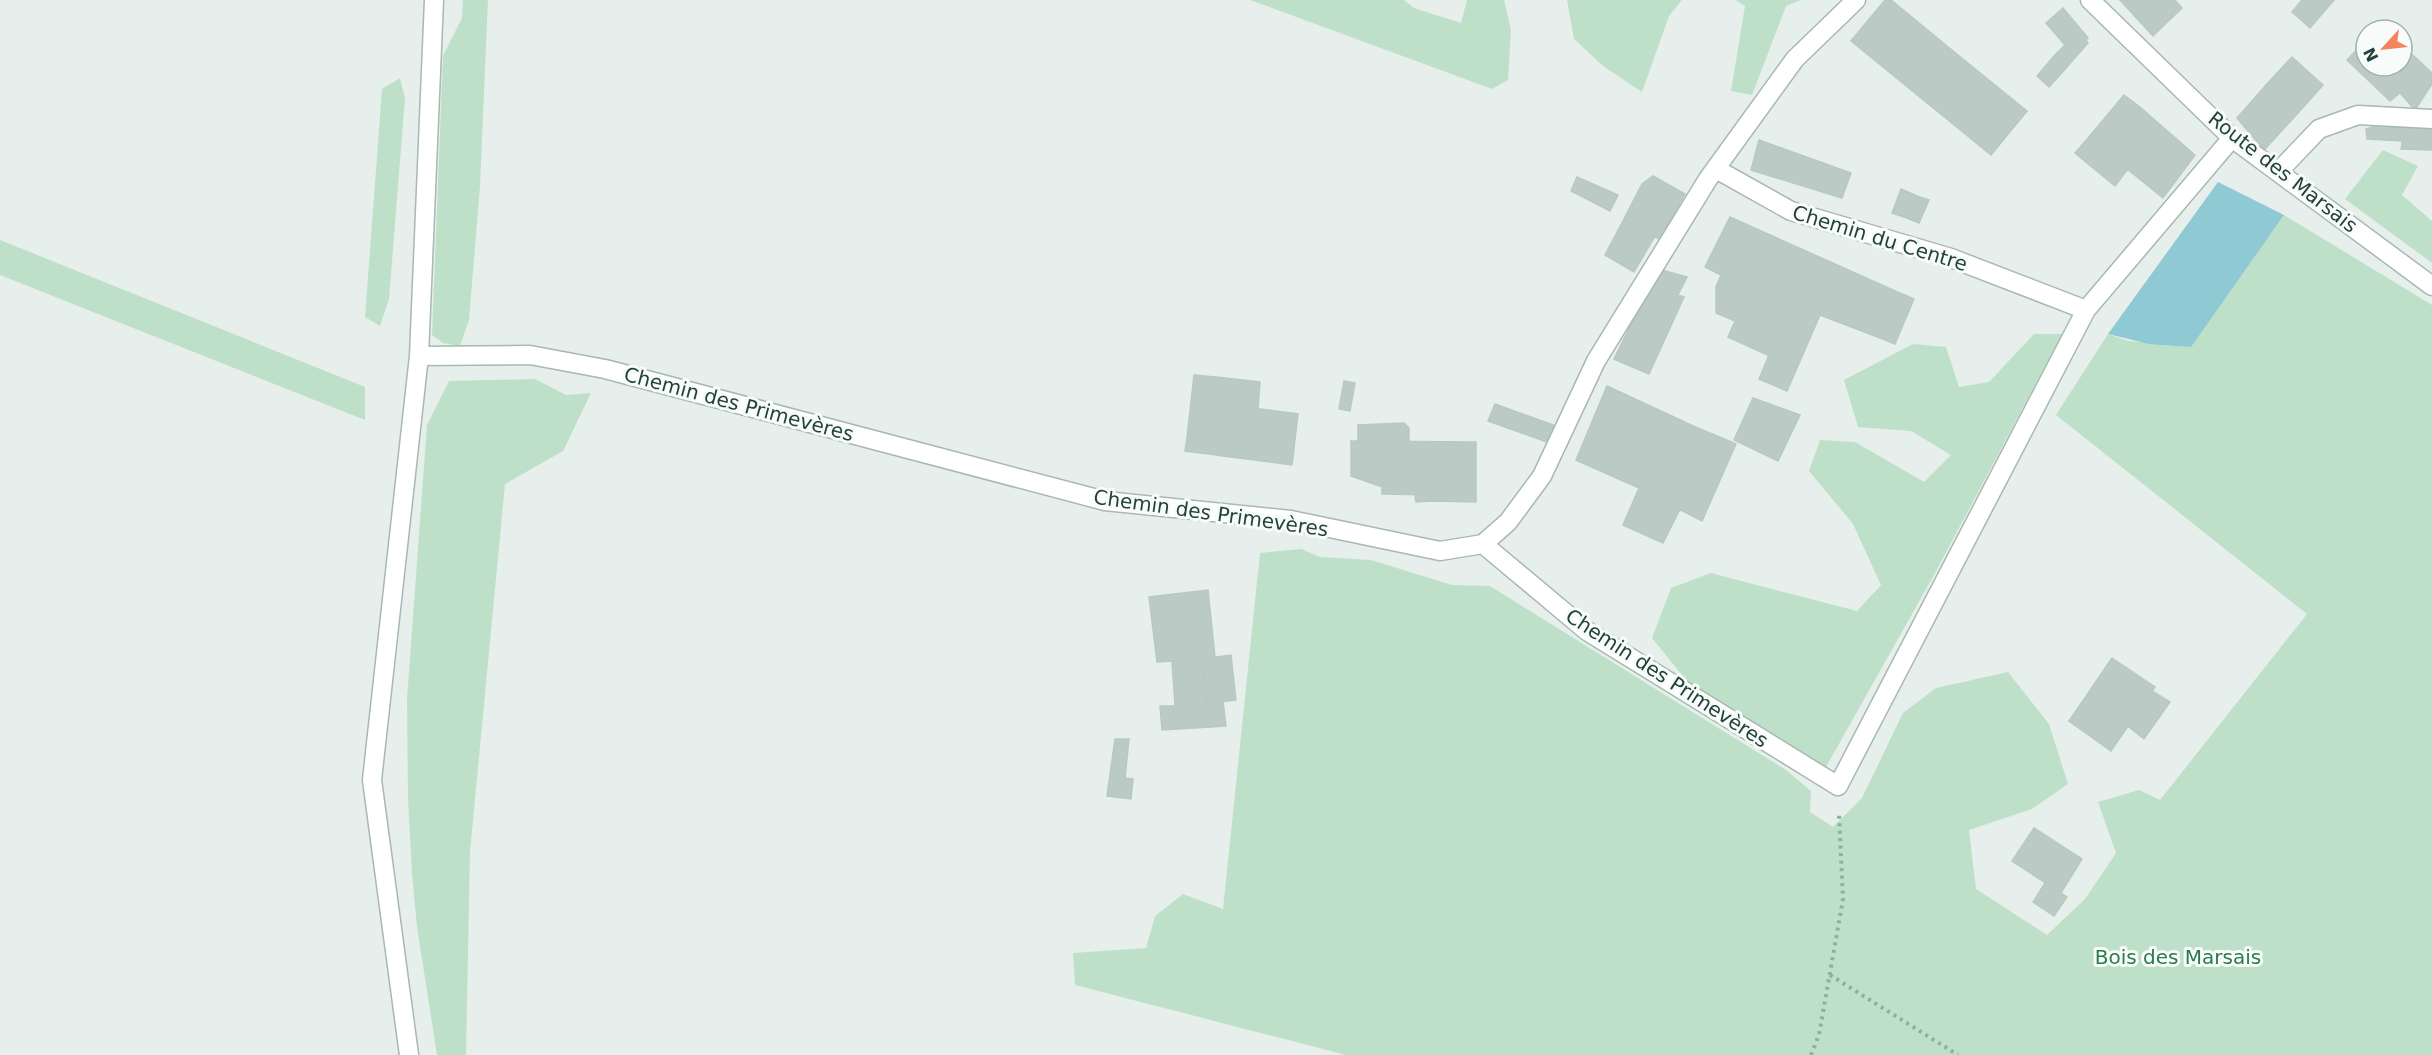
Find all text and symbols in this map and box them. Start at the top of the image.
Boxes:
north arrow [2354,18,2414,78]
text: N [2360,44,2383,65]
street label: Route des Marsais [2204,106,2362,238]
street label: Chemin du Centre [1790,200,1970,276]
street label: Chemin des Primevères [622,362,856,446]
street label: Chemin des Primevères [1092,485,1330,541]
street label: Chemin des Primevères [1561,603,1773,753]
park label: Bois des Marsais [2095,945,2261,969]

